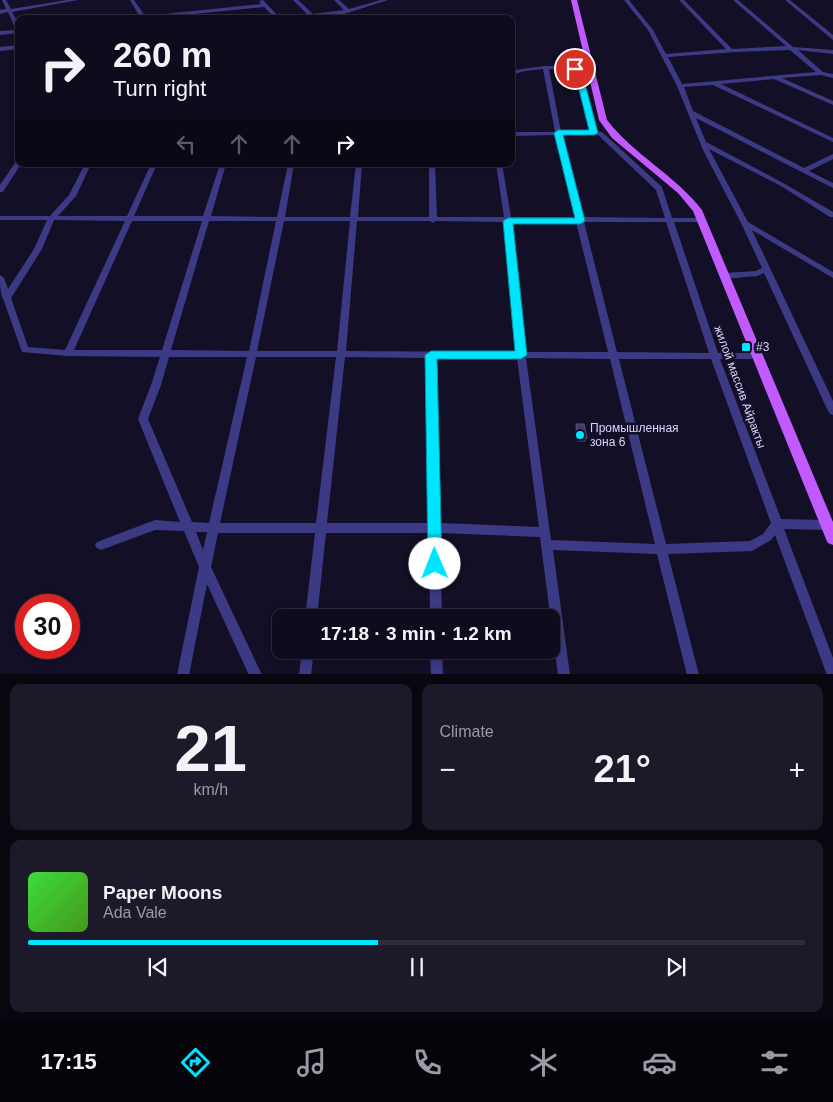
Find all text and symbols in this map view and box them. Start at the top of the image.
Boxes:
icon: right [30,35,95,100]
text: 260 m [113,35,212,74]
pin [554,48,596,90]
icon: arrive [561,55,589,83]
text: Turn right [113,76,206,101]
icon: left [172,130,200,158]
icon: ahead [225,130,253,158]
icon: ahead [278,130,306,158]
icon: right [331,130,359,158]
street label: жилой массив Айракты [711,324,769,450]
place label: #3 [756,340,770,354]
marker: #3 [740,341,752,353]
place label: Промышленная зона 6 [590,421,679,449]
marker: Промышленная зона 6 [574,429,586,441]
position arrow [408,537,460,589]
speed limit sign: 30 [15,594,80,659]
text: 17:18 · 3 min · 1.2 km [320,623,512,644]
text: 21 [175,712,247,785]
text: Climate [440,723,494,740]
text: 21° [594,748,651,790]
text: − [440,754,456,785]
text: + [789,754,805,785]
text: km/h [193,781,228,798]
text: Paper Moons [103,882,222,903]
text: Ada Vale [103,904,167,921]
icon: previous [144,953,172,981]
icon: pause [403,953,431,981]
icon: next [662,953,690,981]
icon: directions [178,1045,213,1080]
icon: music [294,1045,329,1080]
icon: phone [410,1045,445,1080]
icon: climate [526,1045,561,1080]
icon: car [642,1045,677,1080]
icon: filters [757,1045,792,1080]
text: 17:15 [40,1049,97,1074]

